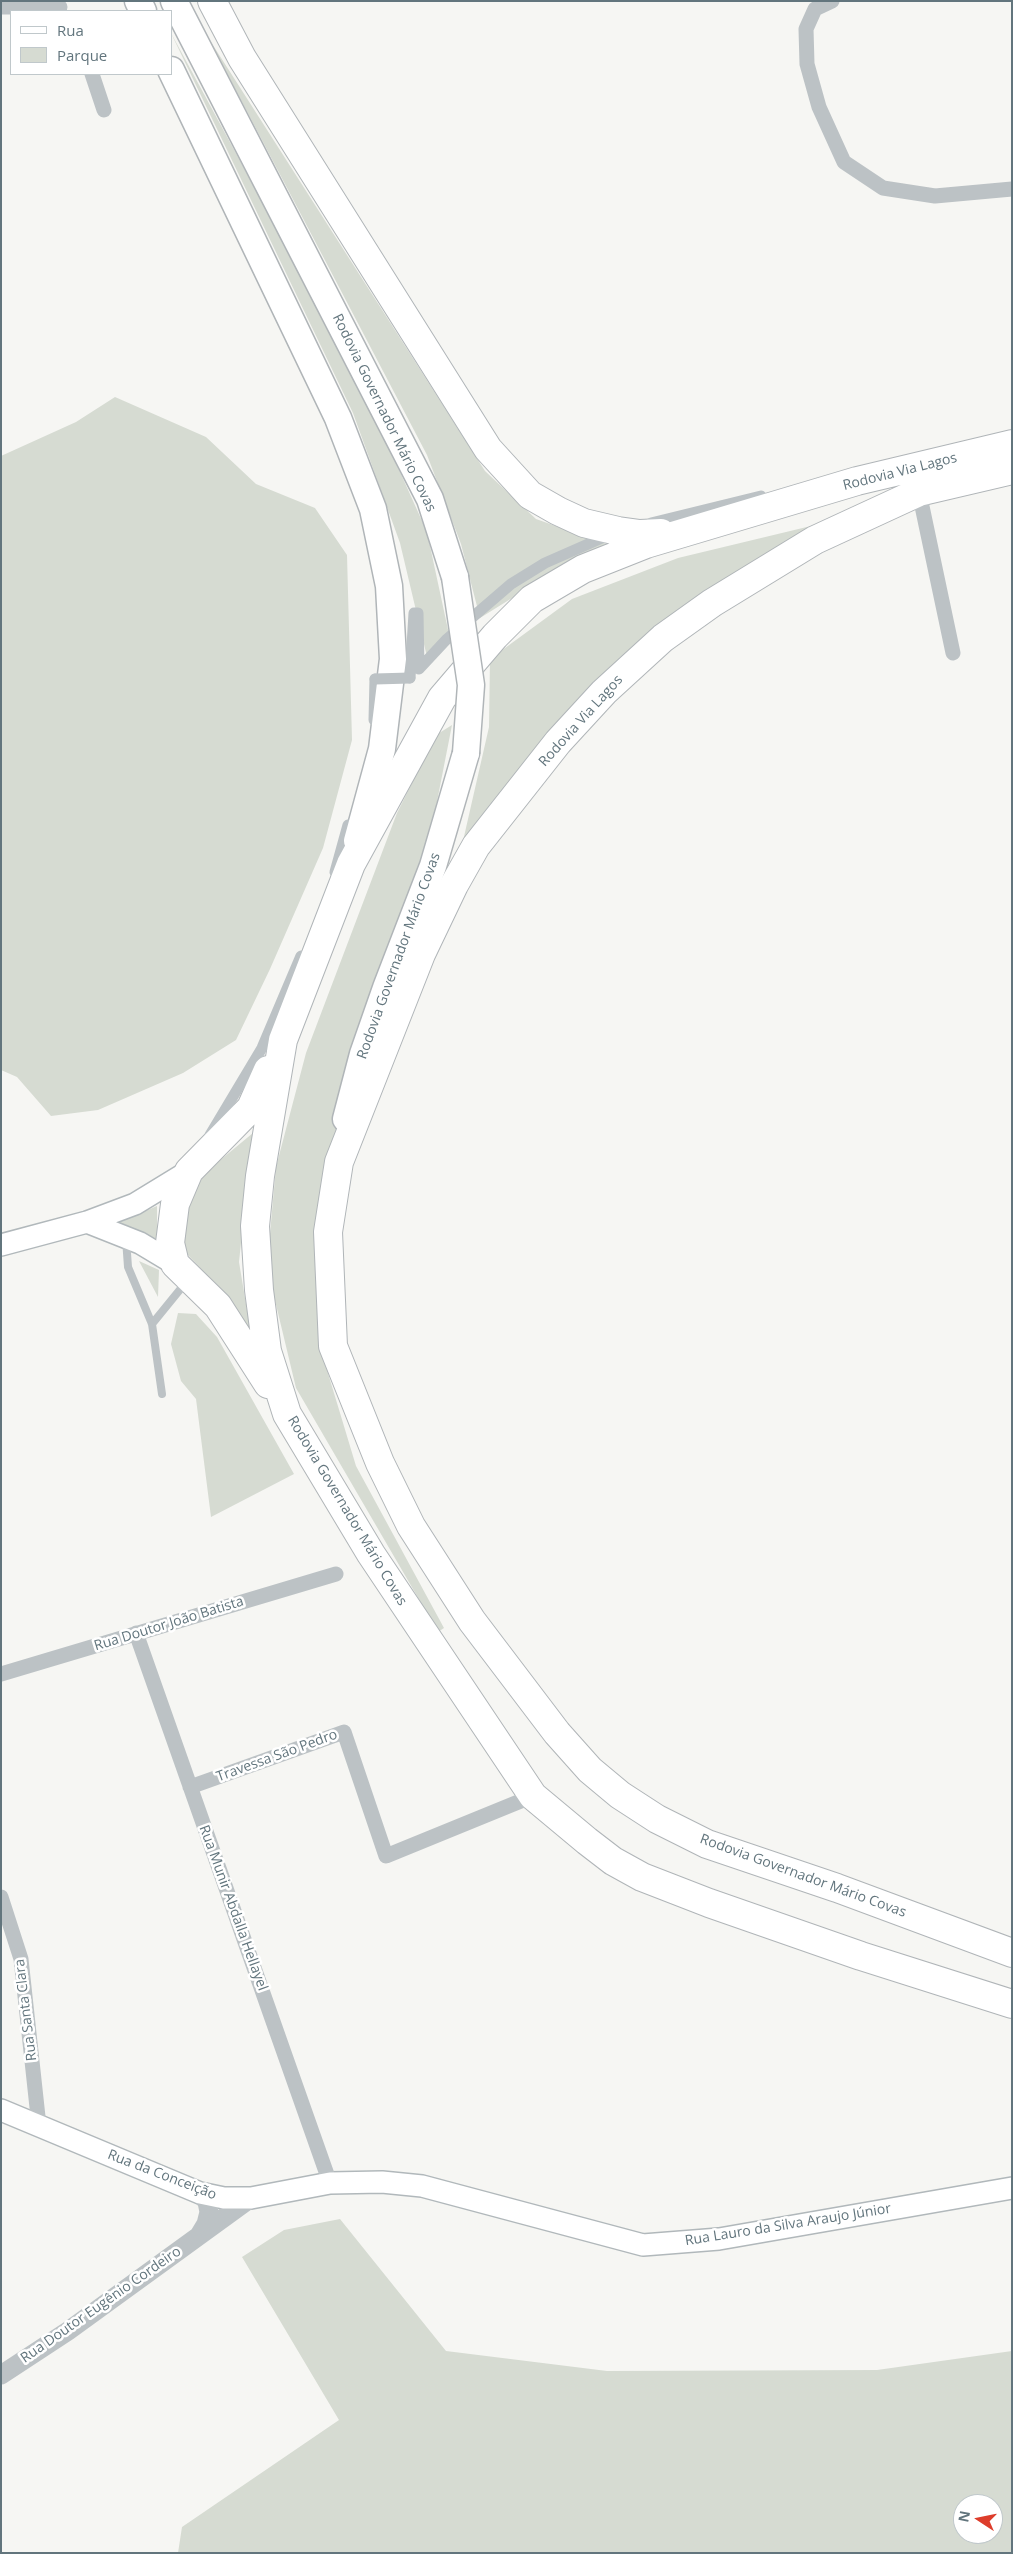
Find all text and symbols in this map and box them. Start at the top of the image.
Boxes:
legend [10,10,172,75]
text: Rua [57,20,84,40]
text: Parque [57,45,107,65]
street label: Rodovia Governador Mário Covas [329,311,439,515]
street label: Rodovia Via Lagos [841,450,959,494]
street label: Rodovia Via Lagos [536,672,626,770]
street label: Rodovia Governador Mário Covas [354,851,444,1061]
street label: Rodovia Governador Mário Covas [284,1413,410,1609]
street label: Rua Doutor João Batista [92,1593,246,1655]
street label: Travessa São Pedro [214,1726,340,1786]
street label: Rua Munir Abdalla Hellayel [195,1823,271,1993]
street label: Rodovia Governador Mário Covas [698,1831,908,1921]
street label: Rua Santa Clara [11,1958,41,2062]
street label: Rua da Conceição [105,2146,219,2204]
street label: Rua Lauro da Silva Araujo Júnior [684,2200,892,2250]
street label: Rua Doutor Eugênio Cordeiro [18,2243,184,2367]
north arrow [953,2494,1003,2544]
text: N [953,2509,974,2524]

